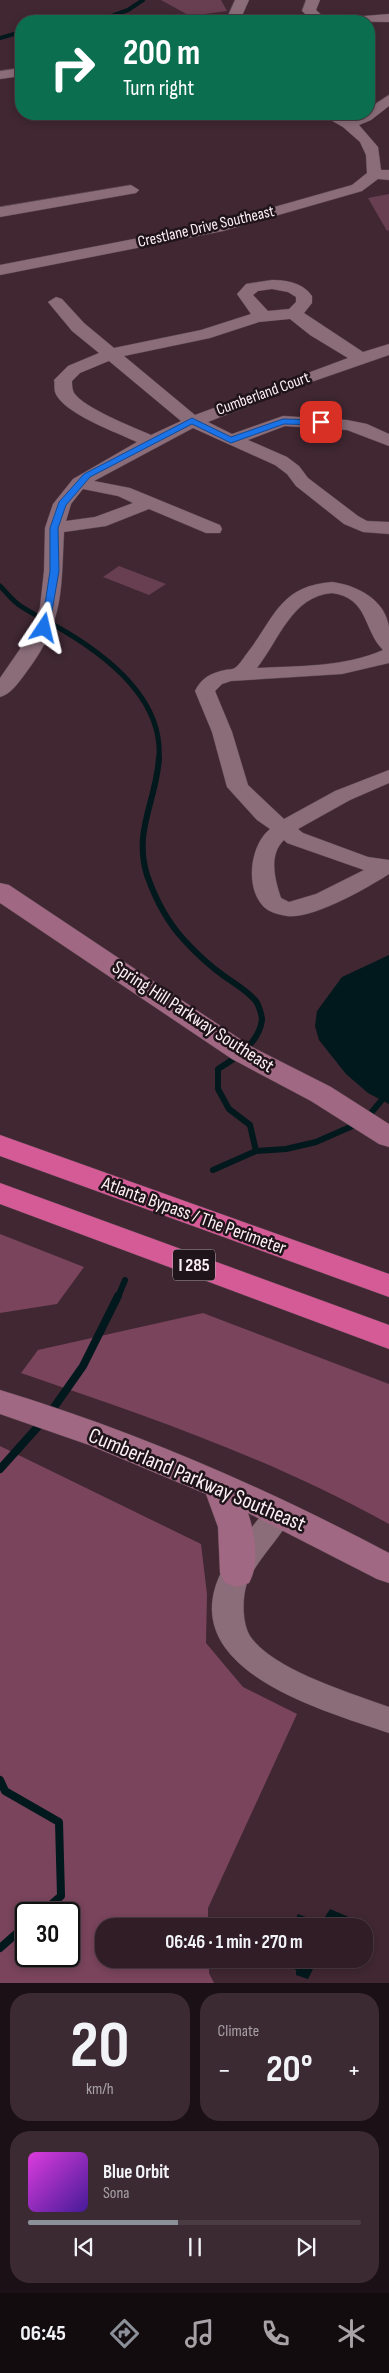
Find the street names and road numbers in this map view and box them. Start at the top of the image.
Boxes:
street label: Crestlane Drive Southeast [136,202,276,252]
street label: Cumberland Court [214,368,312,420]
street label: Spring Hill Parkway Southeast [108,956,278,1078]
street label: Atlanta Bypass / The Perimeter [98,1172,290,1260]
road number: I 285 [173,1250,215,1280]
street label: Cumberland Parkway Southeast [84,1422,310,1538]

